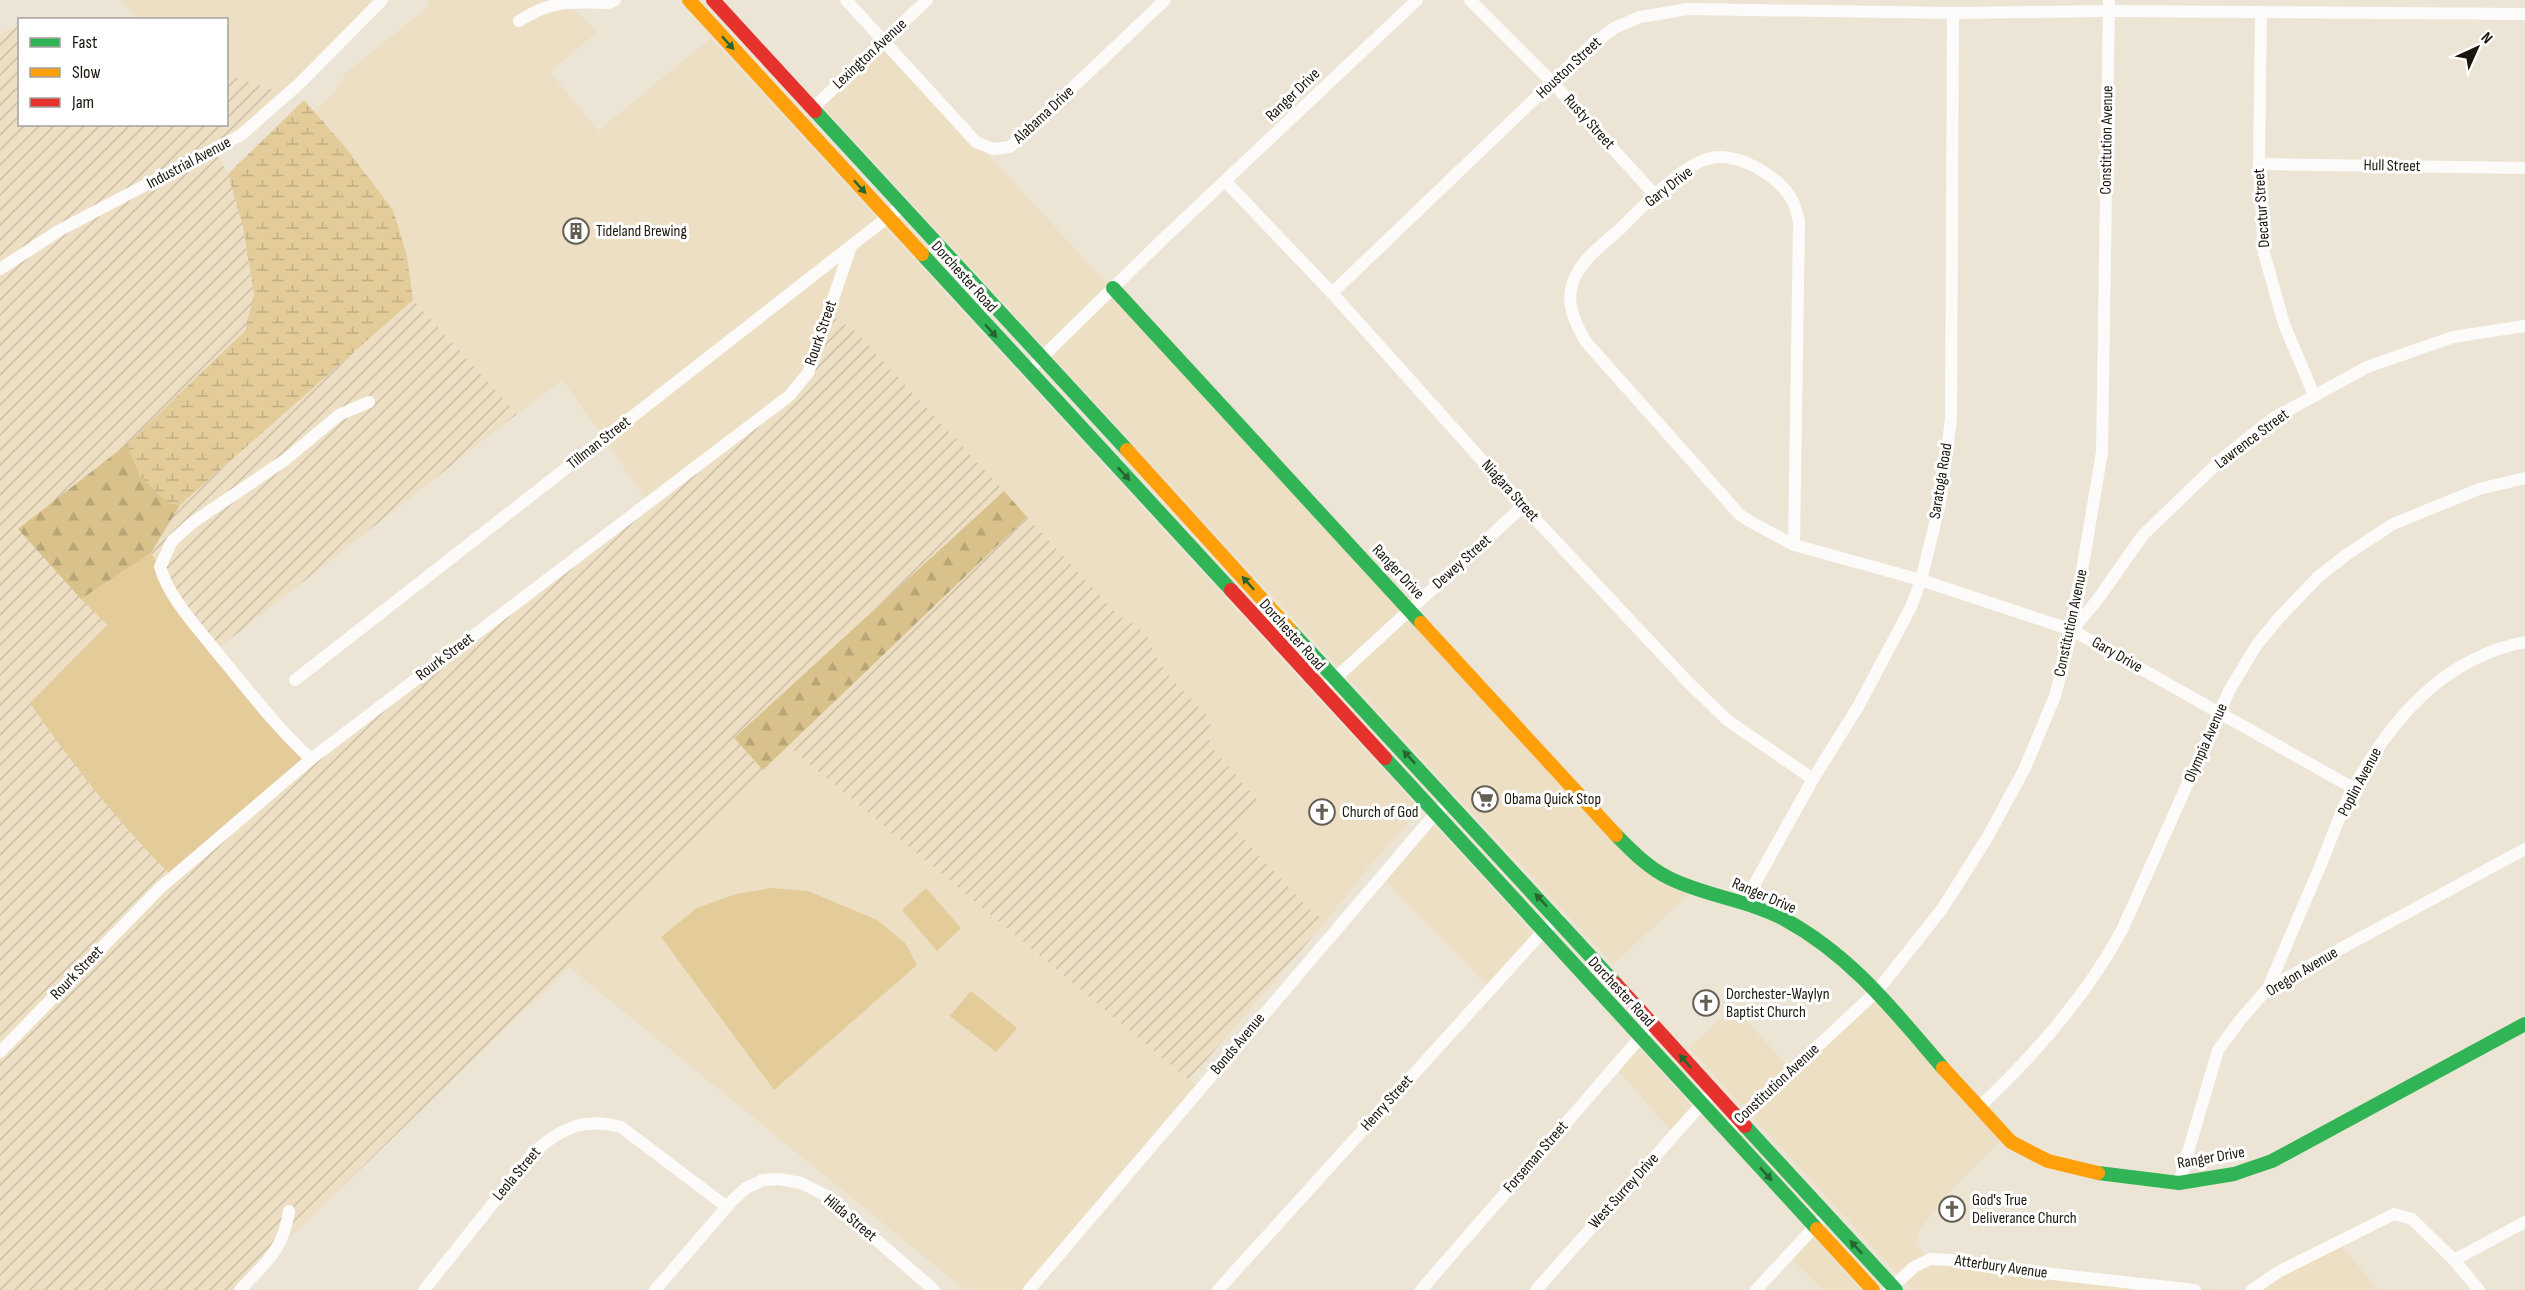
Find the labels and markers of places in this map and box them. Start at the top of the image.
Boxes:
building icon: Tideland Brewing [561,216,591,246]
place label: Tideland Brewing [596,222,687,241]
supermarket icon: Obama Quick Stop [1470,784,1500,814]
place label: Obama Quick Stop [1504,790,1601,809]
church icon: Church of God [1307,797,1337,827]
place label: Church of God [1342,803,1419,822]
place label: Dorchester-Waylyn Baptist Church [1726,985,1830,1022]
church icon: Dorchester-Waylyn Baptist Church [1691,988,1721,1018]
place label: God's True Deliverance Church [1972,1191,2077,1228]
church icon: God's True Deliverance Church [1937,1194,1967,1224]

